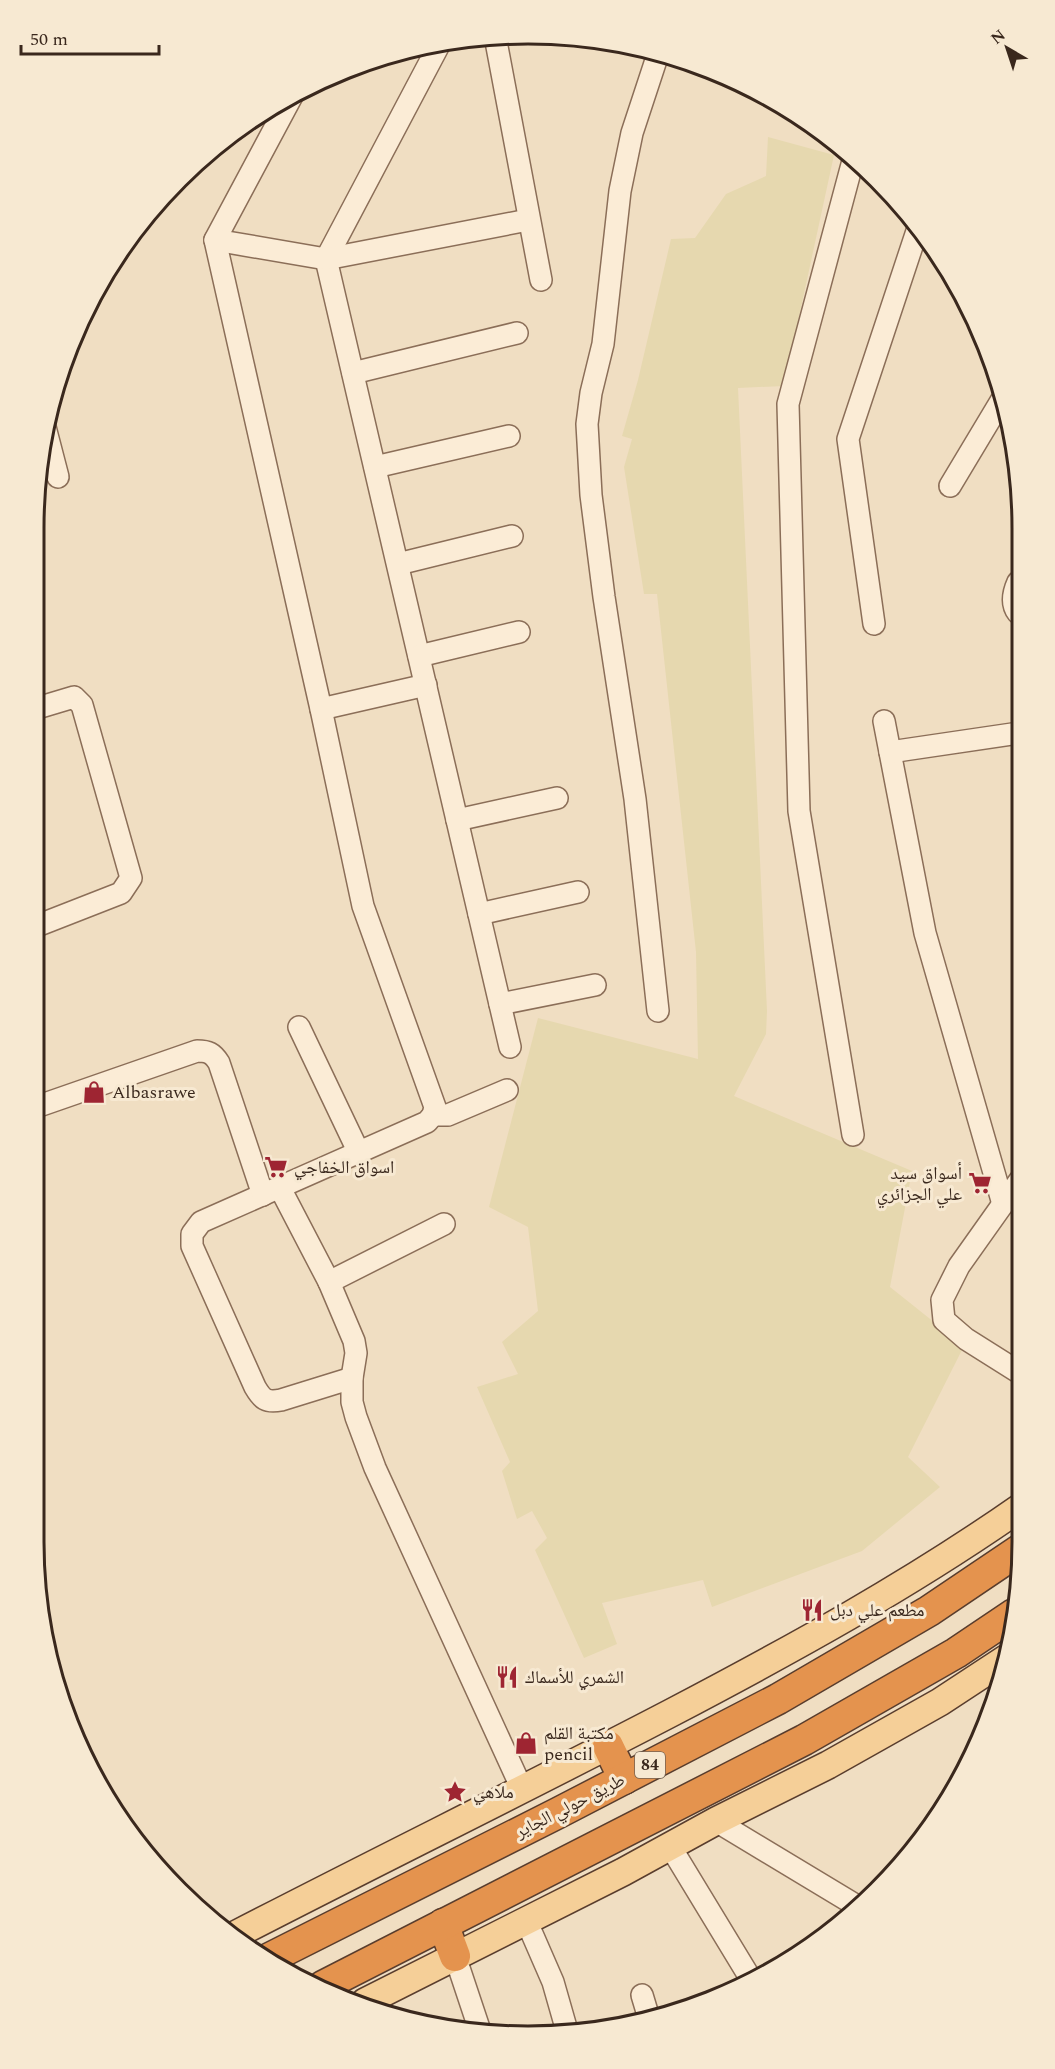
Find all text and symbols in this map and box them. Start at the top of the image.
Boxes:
scale bar [21,18,159,56]
north arrow [977,18,1037,78]
text: N [986,24,1011,51]
text: 50 m [30,26,68,53]
shop icon: Albasrawe [81,1079,107,1105]
place label: Albasrawe [112,1079,196,1106]
supermarket icon: اسواق الخفاجي [263,1154,289,1180]
place label: اسواق الخفاجي [294,1154,394,1181]
place label: أسواق سيد علي الجزائري [877,1160,962,1208]
supermarket icon: أسواق سيد علي الجزائري [967,1170,993,1196]
restaurant icon: مطعم علي دبل [799,1597,825,1623]
place label: مطعم علي دبل [830,1597,924,1624]
restaurant icon: الشمري للأسماك [494,1664,520,1690]
place label: الشمري للأسماك [525,1664,624,1691]
place label: مكتبة القلم pencil [544,1720,614,1768]
shop icon: مكتبة القلم pencil [513,1730,539,1756]
road number: 84 [635,1752,665,1778]
street label: طريق حولي الجاير [510,1767,630,1846]
place icon: ملاهي [442,1779,468,1805]
place label: ملاهي [473,1779,514,1806]

